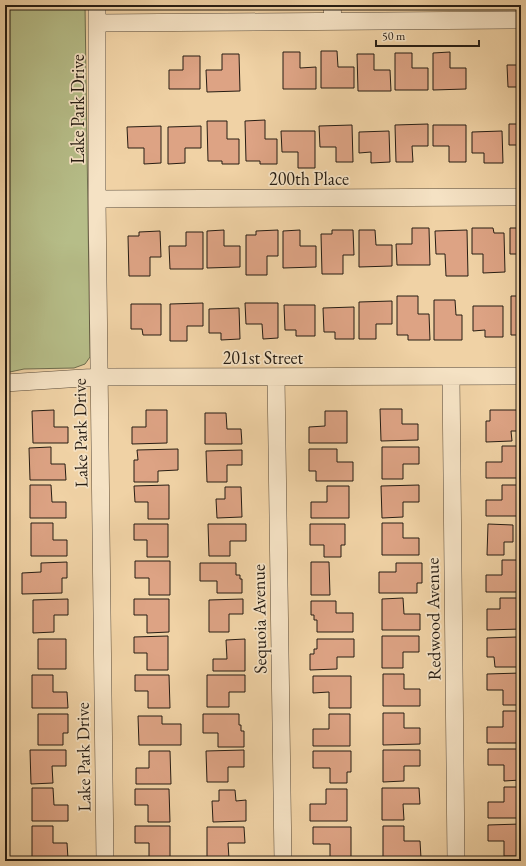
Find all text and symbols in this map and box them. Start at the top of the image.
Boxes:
scale bar [376,22,479,48]
text: 50 m [382,28,406,44]
street label: Lake Park Drive [66,54,89,164]
street label: 200th Place [269,167,349,190]
street label: 201st Street [223,346,304,369]
street label: Lake Park Drive [68,378,92,488]
street label: Redwood Avenue [420,557,446,681]
street label: Sequoia Avenue [247,564,271,674]
street label: Lake Park Drive [71,702,95,812]

